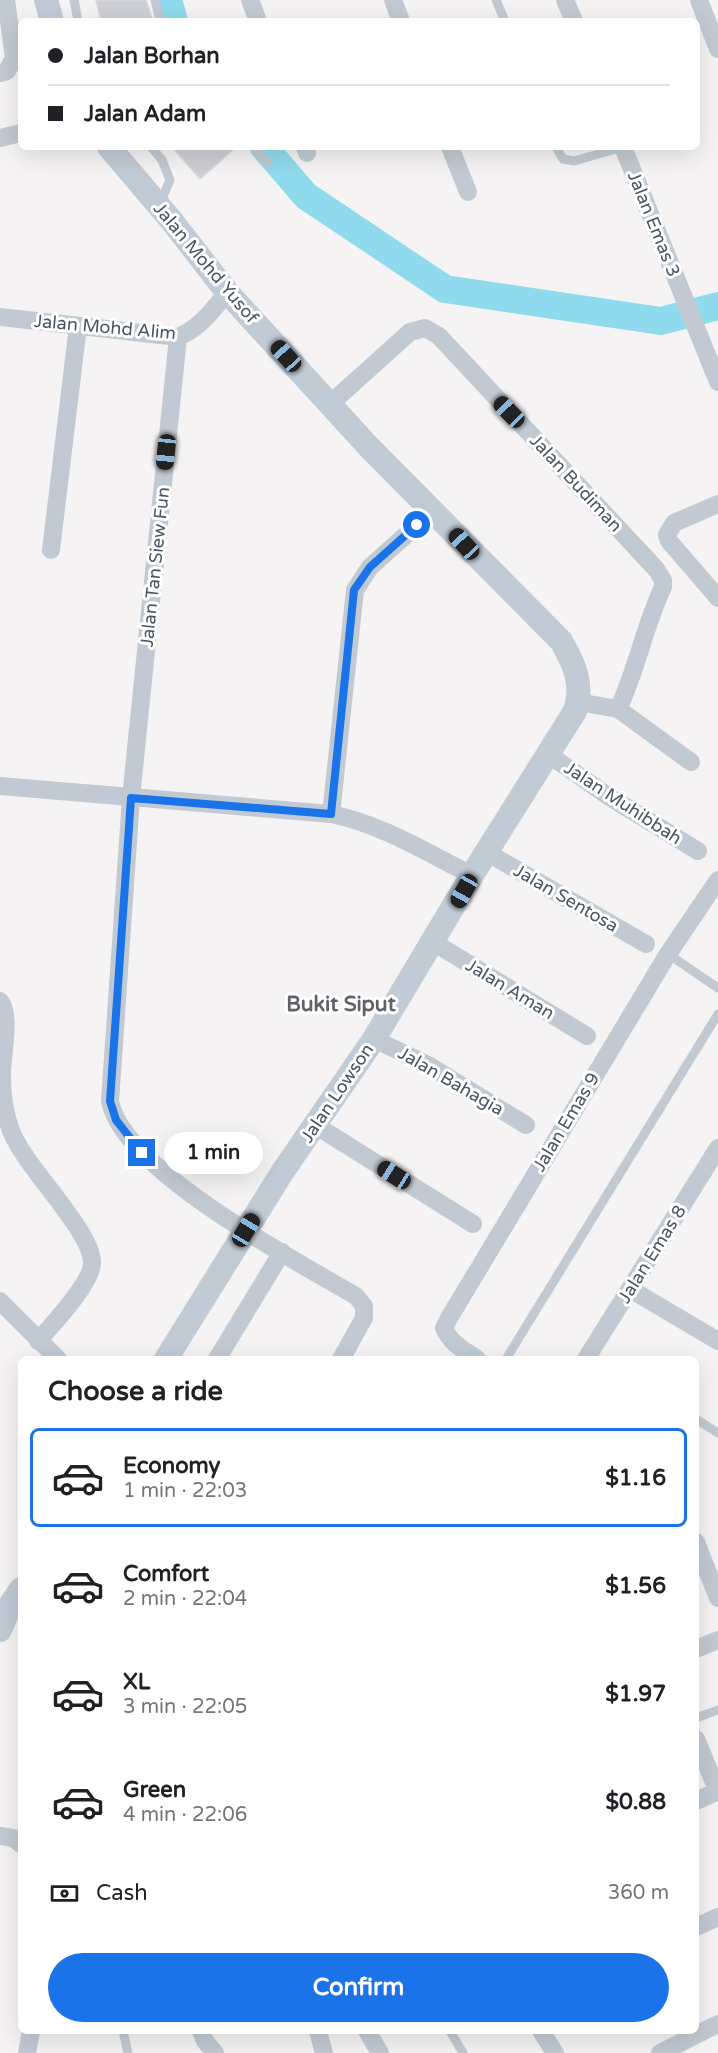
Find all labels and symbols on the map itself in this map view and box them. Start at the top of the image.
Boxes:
street label: Jalan Emas 3 [623,168,685,280]
street label: Jalan Mohd Yusof [149,198,263,328]
street label: Jalan Mohd Alim [33,310,177,344]
car [267,337,305,375]
car [490,393,528,431]
street label: Jalan Budiman [525,430,627,536]
car [155,433,177,471]
street label: Jalan Tan Siew Fun [136,486,174,648]
route start [403,511,430,538]
car [445,525,483,563]
street label: Jalan Muhibbah [560,757,686,849]
street label: Jalan Sentosa [510,859,622,937]
car [447,871,481,911]
street label: Jalan Aman [462,954,558,1024]
district label: Bukit Siput [286,992,396,1017]
street label: Jalan Lowson [296,1039,378,1147]
street label: Jalan Bahagia [394,1042,508,1120]
street label: Jalan Emas 9 [528,1069,604,1175]
callout: 1 min [163,1132,262,1174]
route end [128,1139,155,1166]
car [374,1158,414,1192]
street label: Jalan Emas 8 [613,1201,691,1307]
car [229,1210,263,1250]

